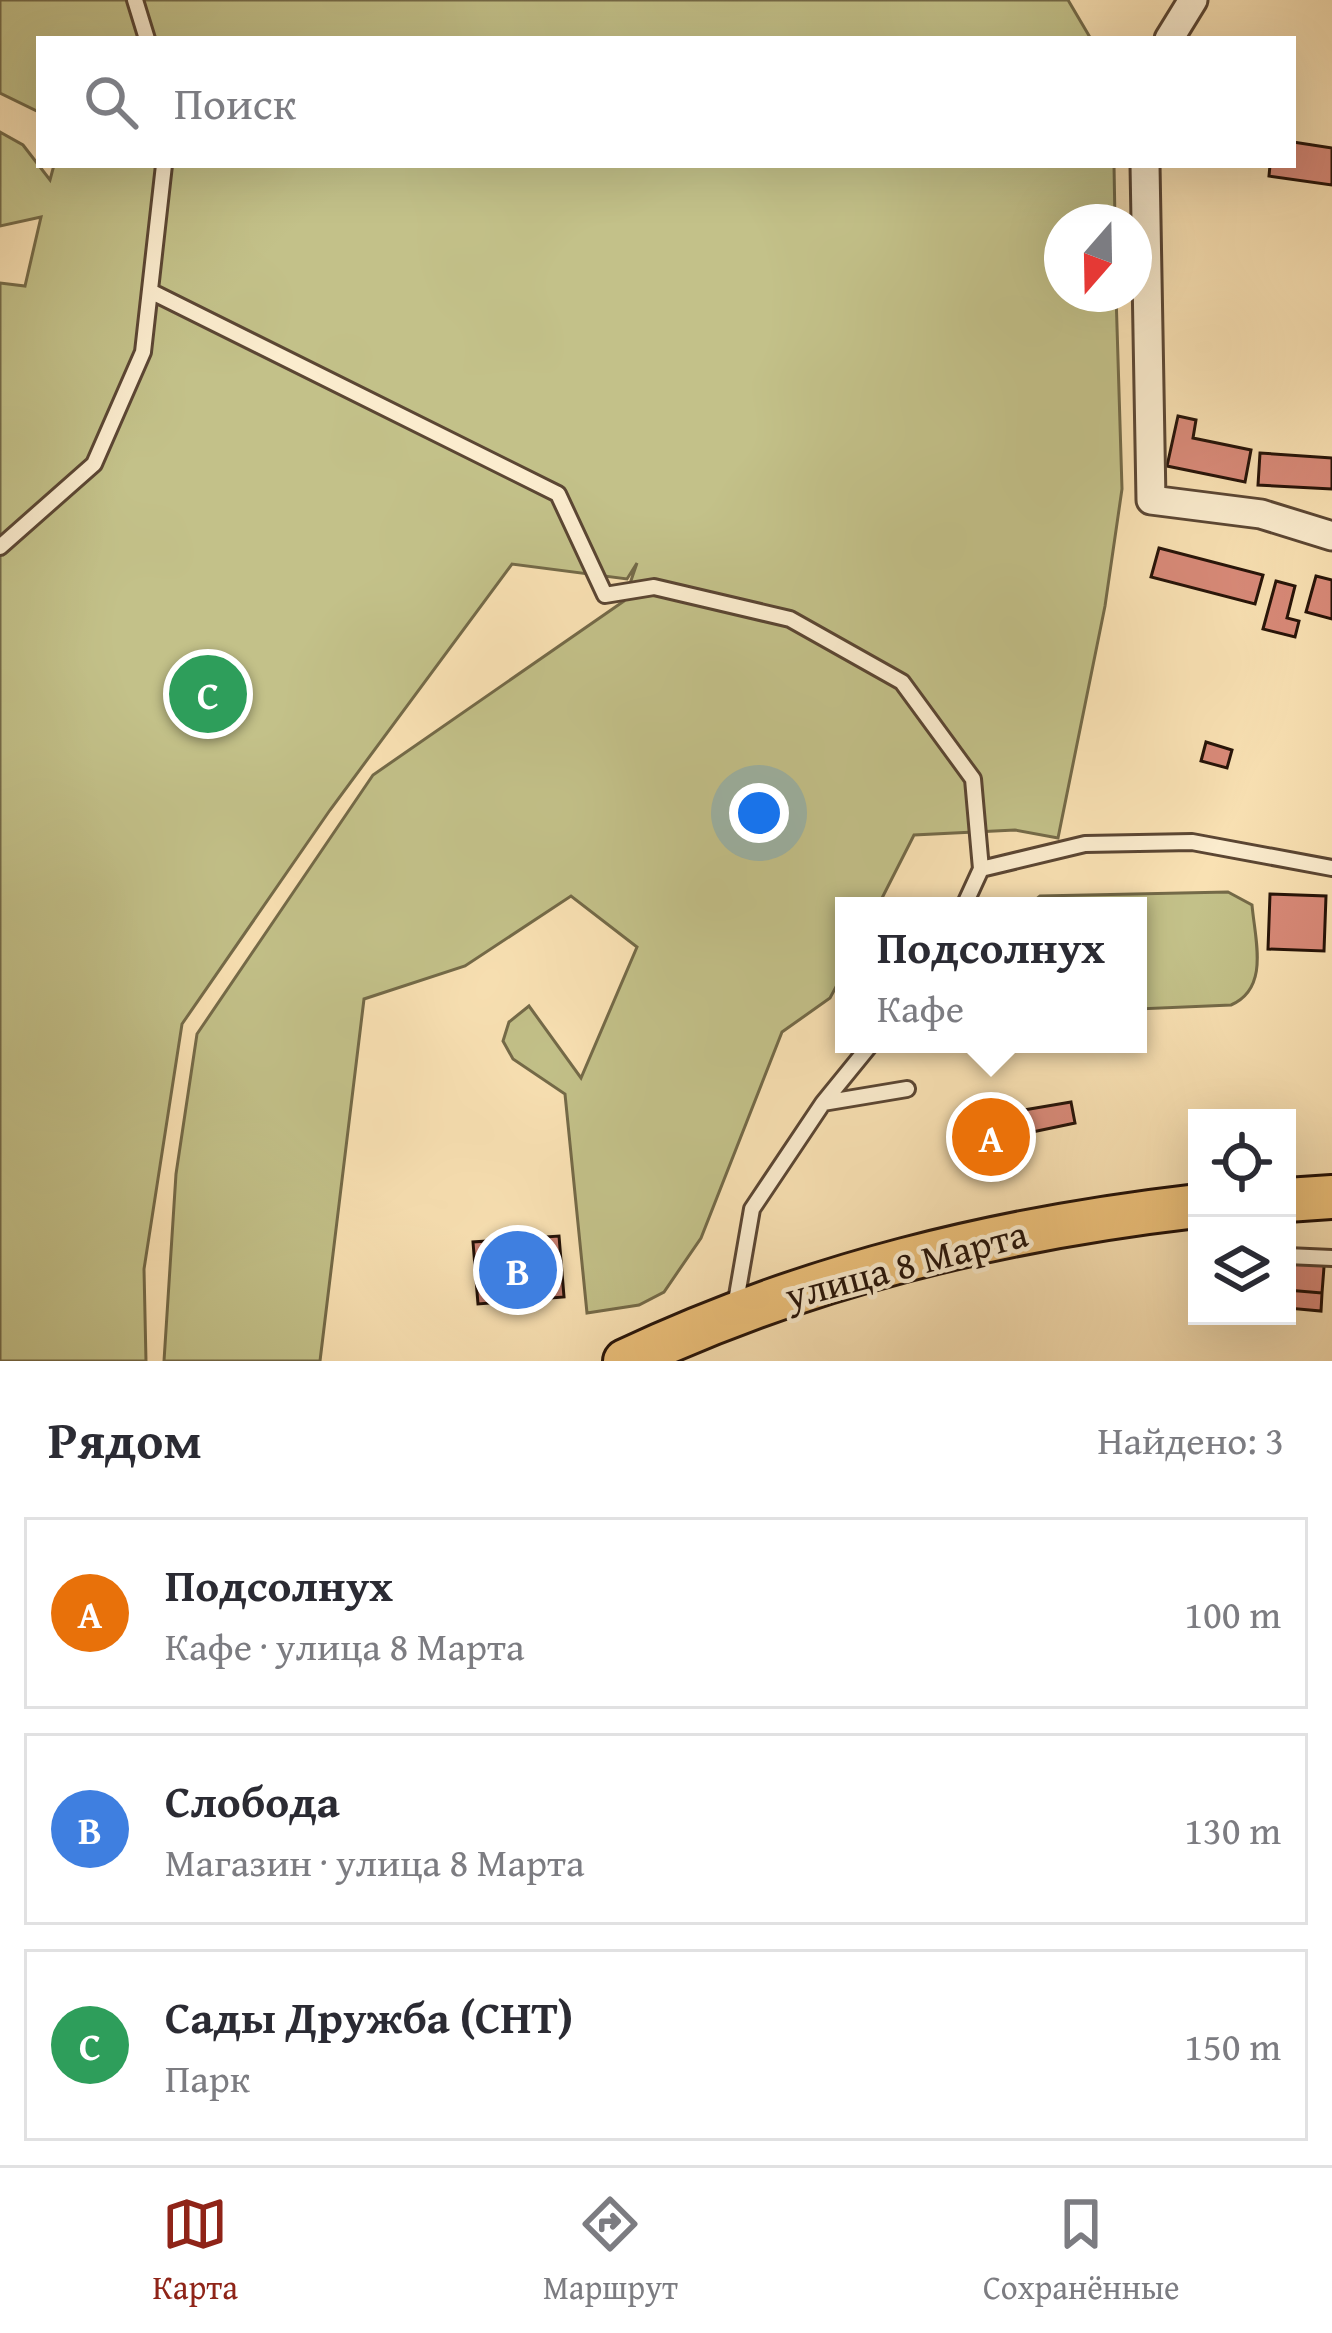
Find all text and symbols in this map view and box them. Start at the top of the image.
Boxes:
search box [36,36,1296,168]
icon: search [78,69,144,135]
text: Поиск [174,70,296,135]
north arrow [1044,204,1152,312]
pin: C [169,649,247,739]
your location [729,783,789,843]
popup [835,897,1147,1053]
text: Подсолнух [877,914,1105,979]
text: Кафе [877,979,964,1036]
pin: A [952,1092,1030,1182]
map controls [1188,1109,1296,1325]
button: locate [1188,1109,1296,1217]
street label: улица 8 Марта [777,1204,1034,1324]
button: layers [1188,1217,1296,1325]
pin: B [479,1225,557,1315]
text: Рядом [48,1402,202,1477]
text: Найдено: 3 [1097,1411,1284,1468]
text: Подсолнух [165,1552,393,1617]
text: A [78,1585,102,1642]
text: 100 m [1184,1585,1281,1642]
text: Кафе · улица 8 Марта [165,1617,524,1674]
text: Слобода [165,1768,340,1833]
text: B [78,1801,102,1858]
text: 130 m [1184,1801,1281,1858]
text: Магазин · улица 8 Марта [165,1833,585,1890]
text: Сады Дружба (СНТ) [165,1984,573,2049]
text: C [79,2017,101,2074]
text: 150 m [1184,2017,1281,2074]
text: Парк [165,2049,250,2106]
tab: Карта [153,2191,238,2311]
tab: Маршрут [543,2191,678,2311]
tab: Сохранённые [983,2191,1180,2311]

